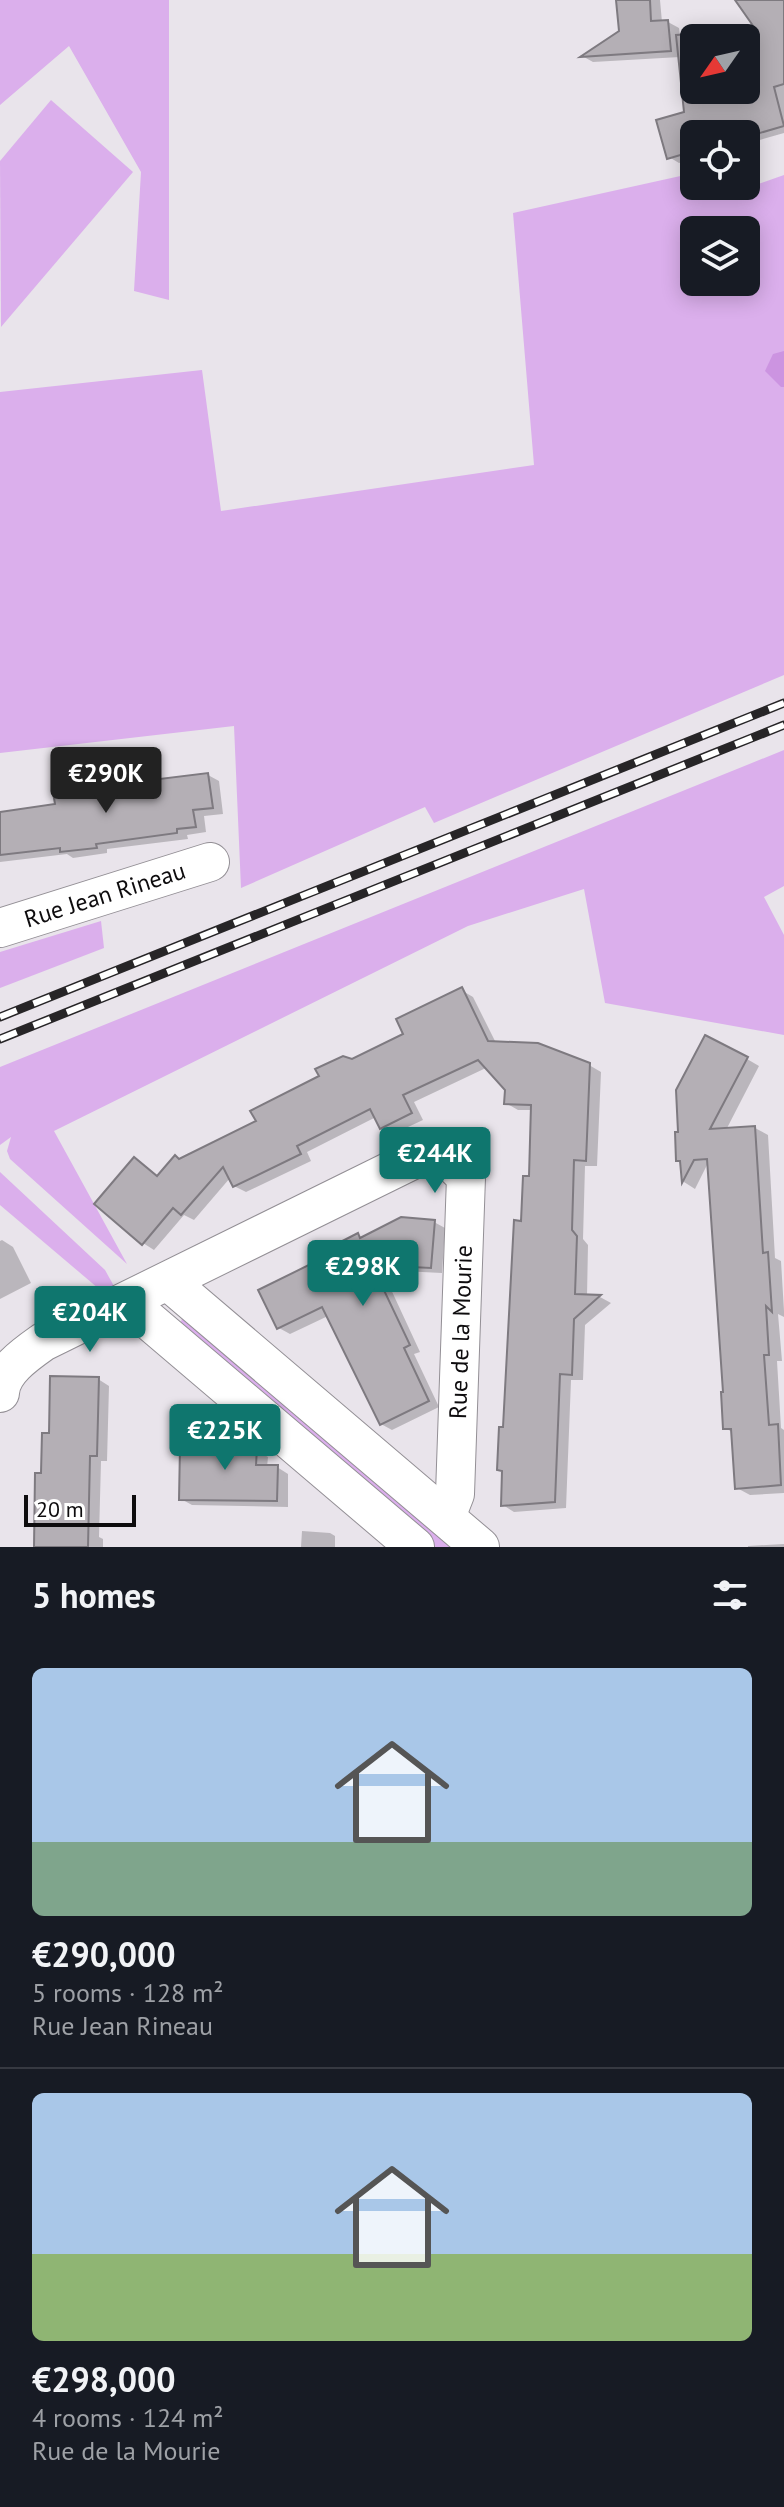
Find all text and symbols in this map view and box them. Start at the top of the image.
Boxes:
north arrow [680,24,760,104]
map controls [680,24,760,296]
button: locate [680,120,760,200]
button: layers [680,216,760,296]
pin: €290K [50,747,162,815]
text: €290K [68,756,144,789]
street label: Rue Jean Rineau [20,855,189,934]
pin: €244K [379,1127,491,1195]
text: €244K [397,1136,473,1169]
pin: €298K [307,1240,419,1308]
street label: Rue de la Mourie [442,1245,479,1419]
text: €298K [325,1249,401,1282]
pin: €204K [34,1286,146,1354]
text: €204K [52,1295,128,1328]
pin: €225K [169,1404,281,1472]
text: €225K [187,1413,263,1446]
scale bar [24,1491,136,1527]
text: 20 m [36,1495,84,1523]
text: 5 homes [32,1573,156,1617]
icon: filters [708,1573,752,1617]
icon: home [320,1720,464,1864]
text: €290,000 [32,1932,176,1976]
text: 5 rooms · 128 m² [32,1976,224,2009]
text: Rue Jean Rineau [32,2009,213,2042]
icon: home [320,2145,464,2289]
text: €298,000 [32,2357,176,2401]
text: 4 rooms · 124 m² [32,2401,224,2434]
text: Rue de la Mourie [32,2434,220,2467]

